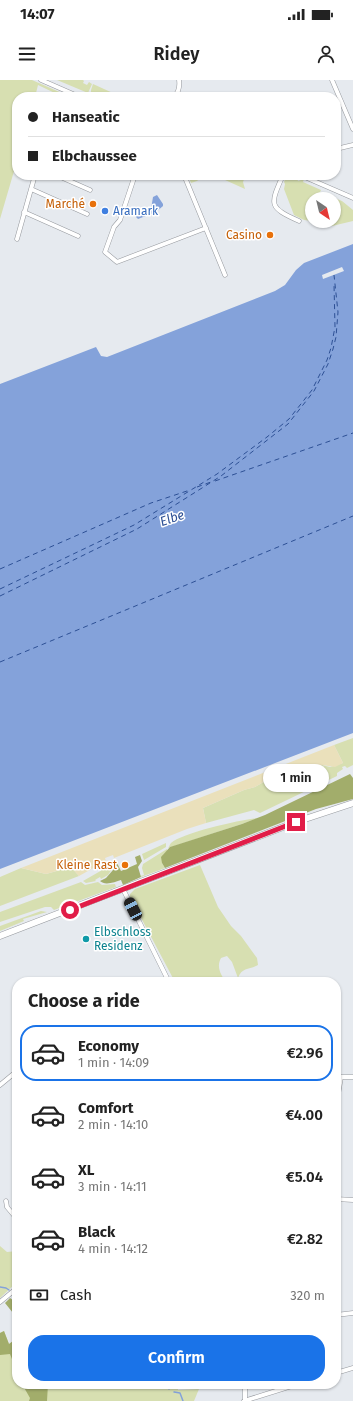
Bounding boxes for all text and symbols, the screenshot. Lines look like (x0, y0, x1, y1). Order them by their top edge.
text: 14:07 (20, 5, 55, 23)
icon: menu (16, 43, 38, 65)
text: Ridey (154, 43, 199, 65)
icon: person (315, 43, 337, 65)
text: Hanseatic (52, 108, 120, 126)
text: Elbchaussee (52, 147, 137, 165)
north arrow (305, 192, 341, 228)
map controls (305, 192, 341, 228)
place label: Marché (46, 197, 85, 211)
marker: Marché (88, 199, 98, 209)
place label: Aramark (113, 204, 159, 218)
marker: Aramark (100, 206, 110, 216)
place label: Casino (226, 228, 262, 242)
marker: Casino (265, 230, 275, 240)
water label: Elbe (158, 507, 186, 529)
callout: 1 min (263, 764, 329, 792)
text: 1 min (280, 770, 312, 785)
route end (287, 813, 305, 831)
place label: Kleine Rast (56, 858, 118, 872)
marker: Kleine Rast (120, 860, 130, 870)
car (122, 896, 144, 922)
route start (61, 901, 79, 919)
place label: Elbschloss Residenz (94, 925, 151, 953)
marker: Elbschloss Residenz (81, 934, 91, 944)
text: Choose a ride (28, 990, 140, 1012)
icon: car (30, 1035, 66, 1071)
text: Economy (78, 1037, 139, 1055)
text: €2.96 (287, 1044, 323, 1062)
text: 1 min · 14:09 (78, 1055, 149, 1070)
icon: car (30, 1097, 66, 1133)
text: Comfort (78, 1099, 134, 1117)
text: €4.00 (286, 1106, 323, 1124)
text: 2 min · 14:10 (78, 1117, 148, 1132)
icon: car (30, 1159, 66, 1195)
text: XL (78, 1161, 94, 1179)
text: €5.04 (286, 1168, 323, 1186)
text: 3 min · 14:11 (78, 1179, 147, 1194)
icon: car (30, 1221, 66, 1257)
text: Black (78, 1223, 115, 1241)
text: €2.82 (287, 1230, 323, 1248)
text: 4 min · 14:12 (78, 1241, 148, 1256)
icon: cash (28, 1284, 50, 1306)
text: Cash (60, 1286, 92, 1304)
text: 320 m (290, 1288, 325, 1303)
button: Confirm (28, 1335, 325, 1381)

